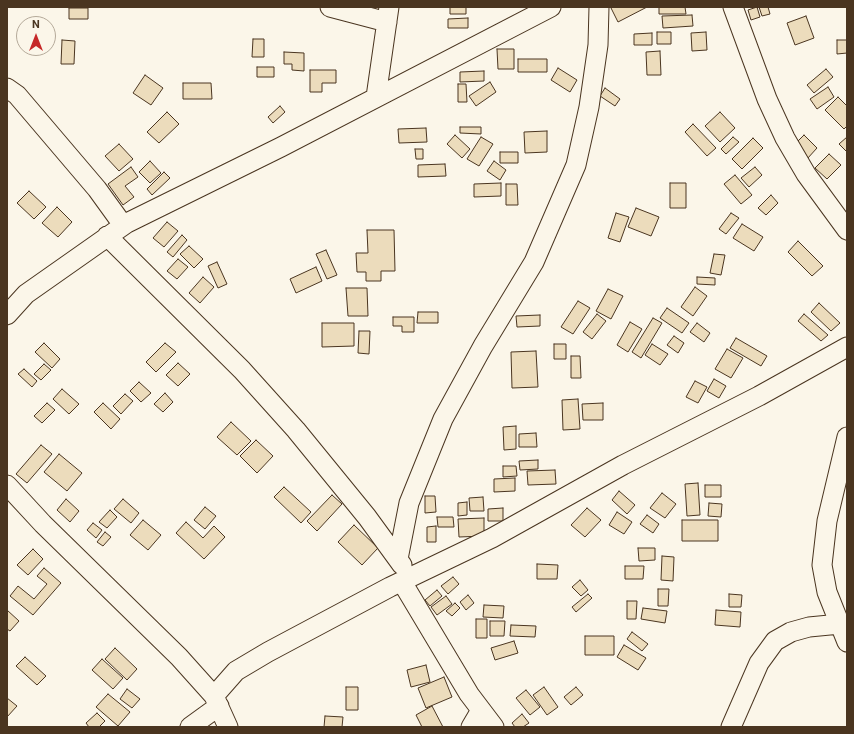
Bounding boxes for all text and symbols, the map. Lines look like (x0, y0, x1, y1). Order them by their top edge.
north arrow (16, 16, 56, 56)
text: N (32, 18, 40, 31)

